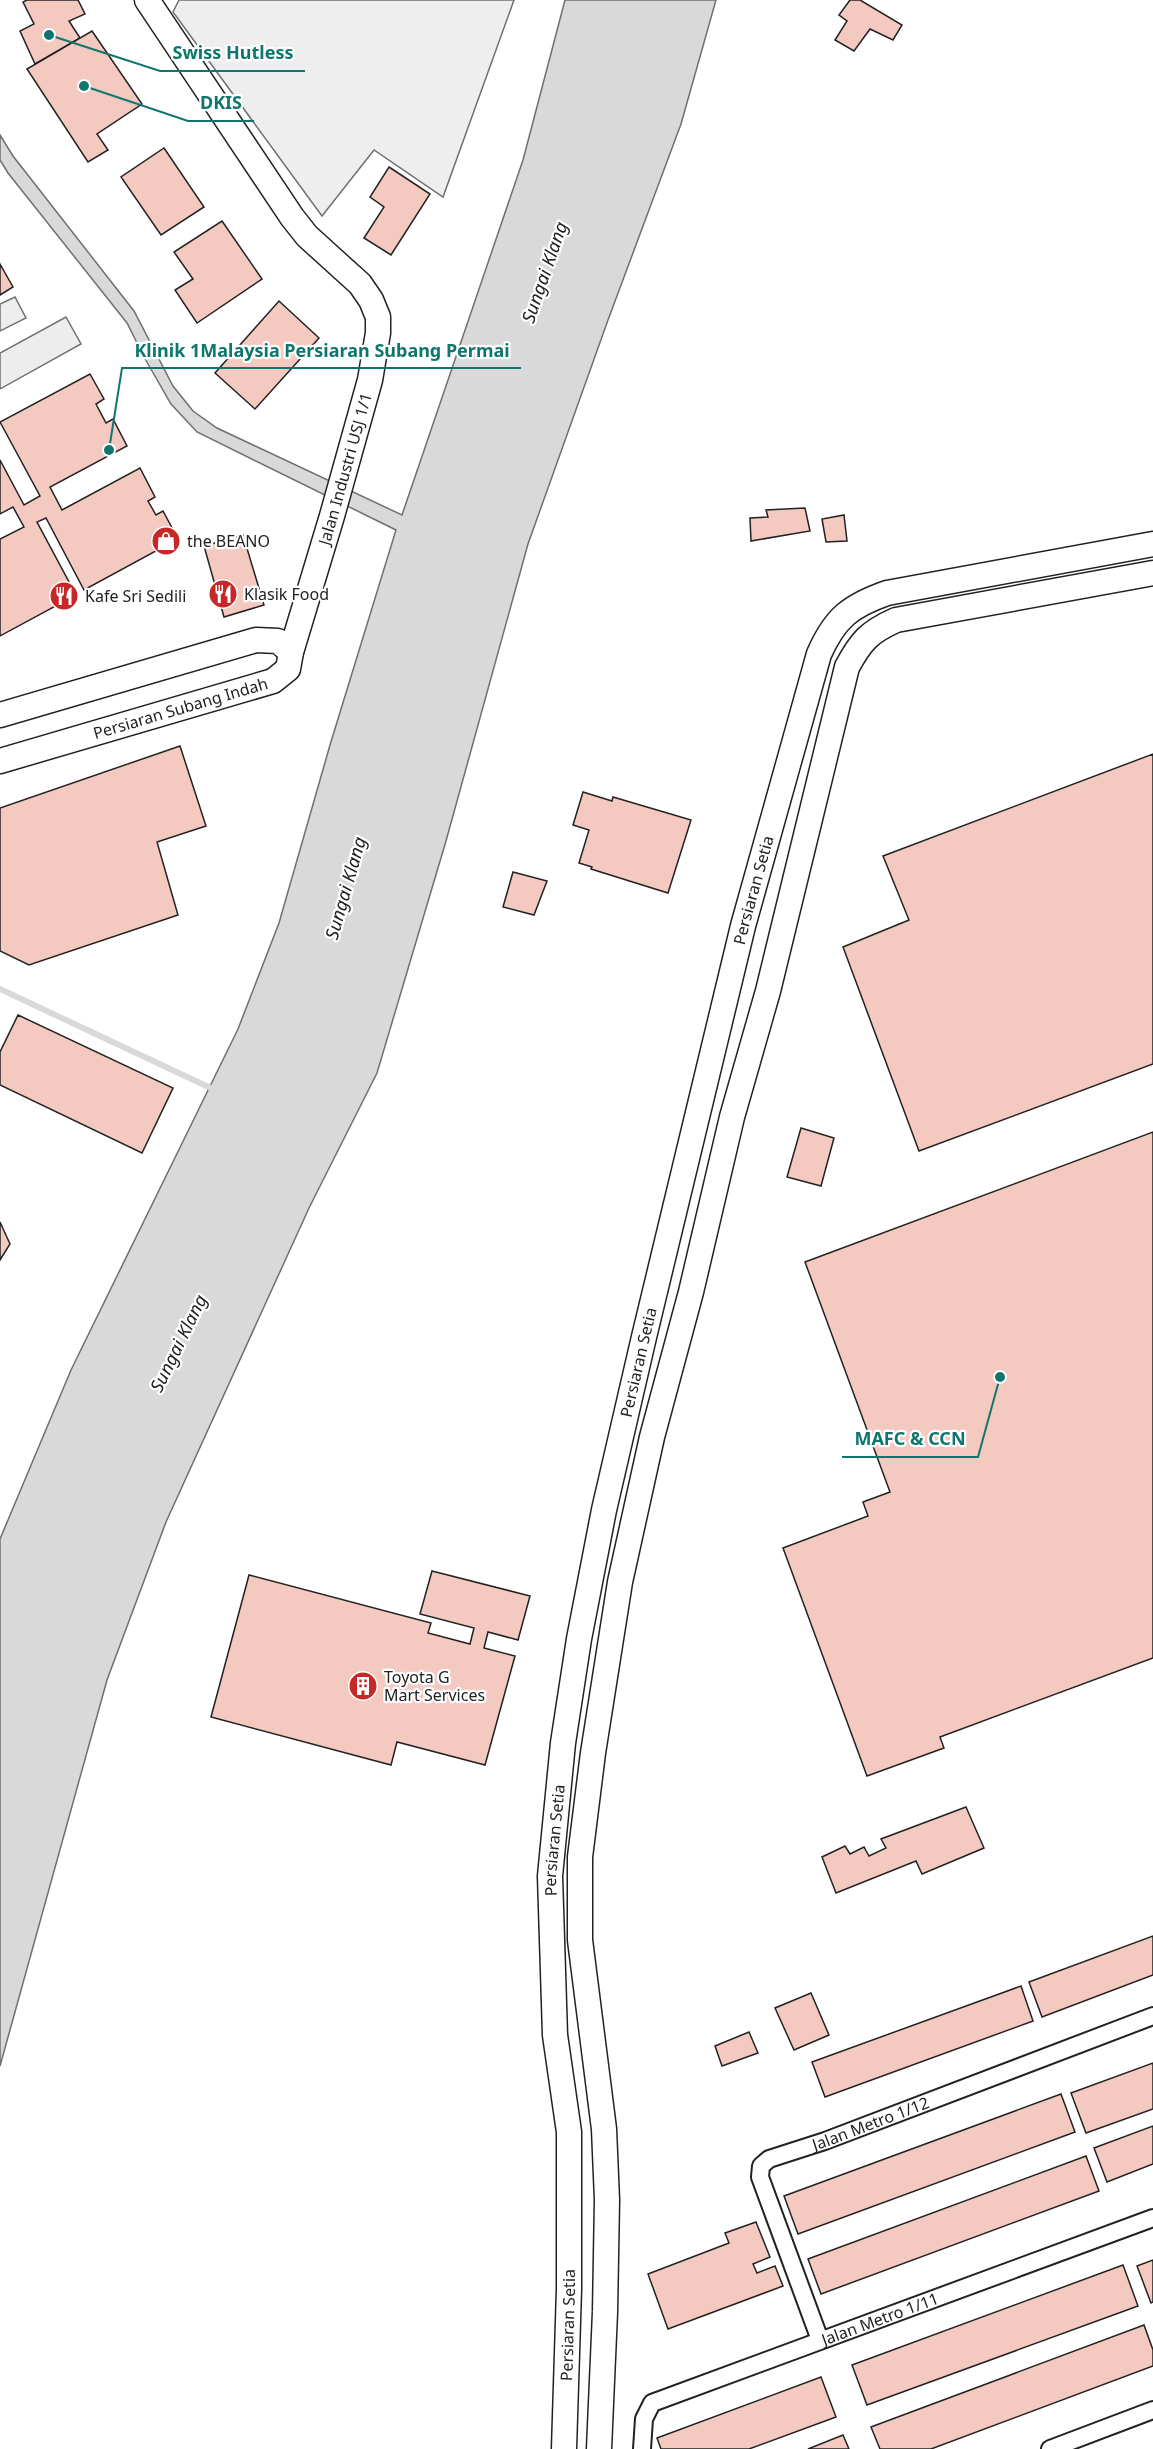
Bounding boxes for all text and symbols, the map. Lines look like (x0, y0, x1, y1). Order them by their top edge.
callout: Swiss Hutless (160, 35, 305, 71)
text: Swiss Hutless (173, 40, 293, 64)
callout: DKIS (188, 85, 254, 121)
text: DKIS (200, 90, 242, 114)
water label: Sungai Klang (515, 218, 573, 326)
callout: Klinik 1Malaysia Persiaran Subang Permai (122, 332, 521, 368)
text: Klinik 1Malaysia Persiaran Subang Permai (134, 338, 510, 362)
street label: Jalan Industri USJ 1/1 (312, 390, 377, 549)
shop icon: the BEANO (150, 525, 182, 557)
place label: the BEANO (187, 530, 270, 552)
restaurant icon: Klasik Food (207, 578, 239, 610)
restaurant icon: Kafe Sri Sedili (48, 580, 80, 612)
place label: Klasik Food (244, 583, 329, 605)
place label: Kafe Sri Sedili (85, 585, 186, 607)
street label: Persiaran Subang Indah (91, 672, 270, 744)
street label: Persiaran Setia (728, 833, 779, 947)
water label: Sungai Klang (319, 834, 371, 942)
water label: Sungai Klang (144, 1290, 212, 1396)
street label: Persiaran Setia (615, 1305, 662, 1419)
callout: MAFC & CCN (842, 1421, 978, 1457)
text: MAFC & CCN (854, 1426, 966, 1450)
place label: Toyota G Mart Services (384, 1666, 485, 1706)
building icon: Toyota G Mart Services (347, 1670, 379, 1702)
street label: Persiaran Setia (539, 1783, 570, 1897)
street label: Jalan Metro 1/12 (807, 2091, 932, 2156)
street label: Persiaran Setia (555, 2269, 580, 2381)
street label: Jalan Metro 1/11 (816, 2287, 942, 2351)

